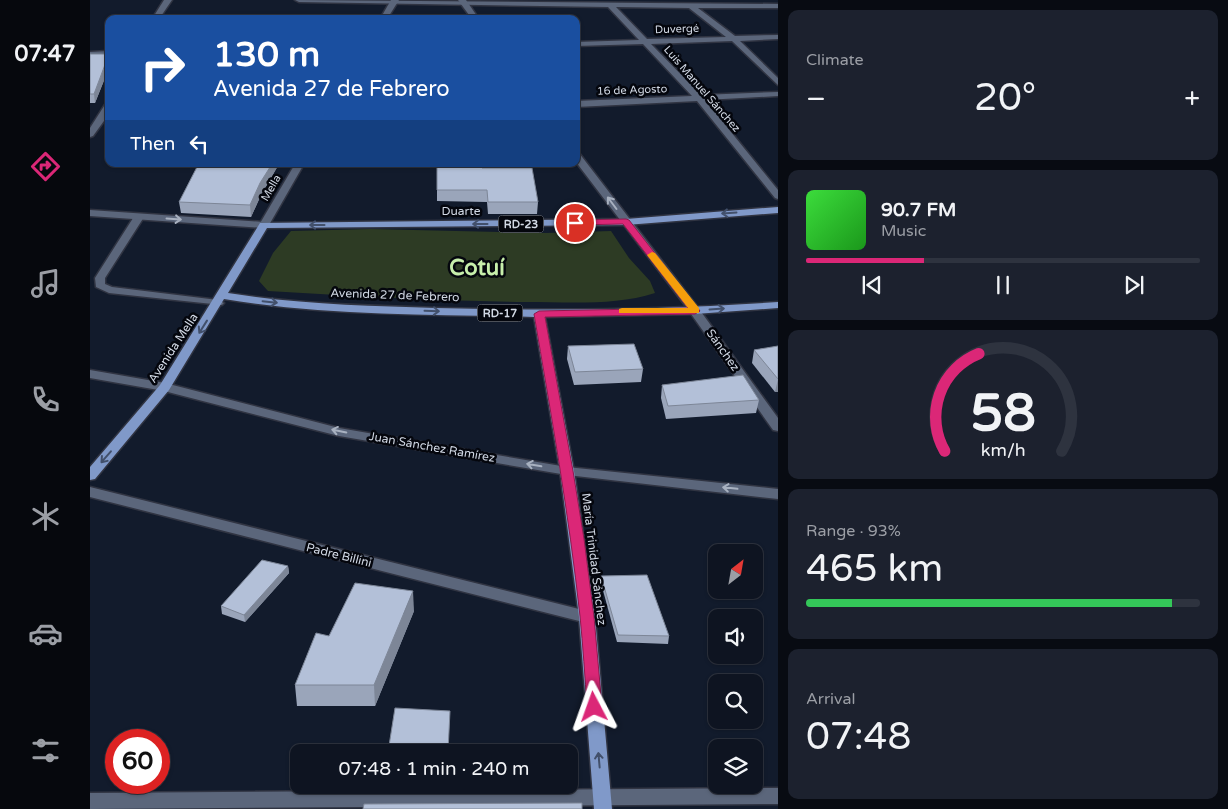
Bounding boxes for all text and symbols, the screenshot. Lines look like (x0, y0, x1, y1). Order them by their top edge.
street label: Duvergé (655, 22, 699, 36)
text: 130 m (213, 34, 320, 76)
icon: right (130, 35, 195, 100)
text: 07:47 (15, 41, 75, 67)
street label: Luis Manuel Sánchez (661, 43, 743, 135)
text: Climate (806, 50, 864, 70)
text: 20° (974, 75, 1036, 121)
text: Avenida 27 de Febrero (213, 76, 450, 102)
street label: 16 de Agosto (597, 82, 668, 98)
text: − (806, 82, 826, 116)
text: + (1184, 82, 1200, 116)
icon: left (185, 130, 213, 158)
text: Then (130, 133, 175, 155)
icon: directions (28, 149, 63, 184)
street label: Mella (258, 172, 284, 204)
one-way arrow (607, 196, 617, 210)
text: 90.7 FM (881, 199, 956, 221)
pin (554, 202, 596, 244)
street label: Duarte (442, 204, 481, 218)
icon: arrive (561, 209, 589, 237)
one-way arrow (722, 209, 738, 218)
one-way arrow (165, 215, 181, 224)
road number: RD-23 (498, 215, 544, 232)
one-way arrow (472, 219, 488, 229)
one-way arrow (309, 220, 326, 230)
text: Music (881, 221, 926, 241)
district label: Cotuí (449, 255, 505, 281)
icon: music (28, 266, 63, 301)
icon: previous (858, 271, 886, 299)
icon: pause (989, 271, 1017, 299)
icon: next (1120, 271, 1148, 299)
street label: Avenida 27 de Febrero (330, 286, 460, 304)
one-way arrow (262, 298, 278, 307)
road number: RD-17 (478, 304, 522, 322)
one-way arrow (709, 305, 725, 314)
one-way arrow (424, 306, 440, 316)
street label: Avenida Mella (145, 311, 201, 385)
one-way arrow (197, 319, 207, 333)
street label: Sánchez (704, 326, 742, 374)
icon: phone (28, 382, 63, 417)
text: 58 (970, 382, 1036, 445)
one-way arrow (331, 426, 347, 435)
street label: Juan Sánchez Ramírez (368, 429, 496, 465)
text: km/h (981, 440, 1025, 461)
one-way arrow (100, 450, 112, 463)
one-way arrow (526, 459, 542, 469)
one-way arrow (722, 484, 738, 493)
street label: María Trinidad Sánchez (579, 492, 609, 626)
icon: climate (28, 499, 63, 534)
text: Range · 93% (806, 521, 901, 541)
street label: Padre Billini (305, 540, 373, 570)
north arrow (708, 544, 762, 599)
map controls (708, 544, 763, 794)
text: 465 km (806, 546, 943, 592)
button: sound (708, 609, 763, 664)
icon: car (28, 616, 63, 651)
button: search (708, 674, 763, 729)
position arrow (567, 680, 619, 732)
text: Arrival (806, 689, 855, 709)
text: 07:48 (806, 714, 911, 760)
speed limit sign: 60 (105, 729, 170, 794)
icon: filters (28, 733, 63, 768)
button: layers (708, 739, 763, 794)
one-way arrow (594, 753, 604, 769)
text: 07:48 · 1 min · 240 m (338, 758, 530, 780)

